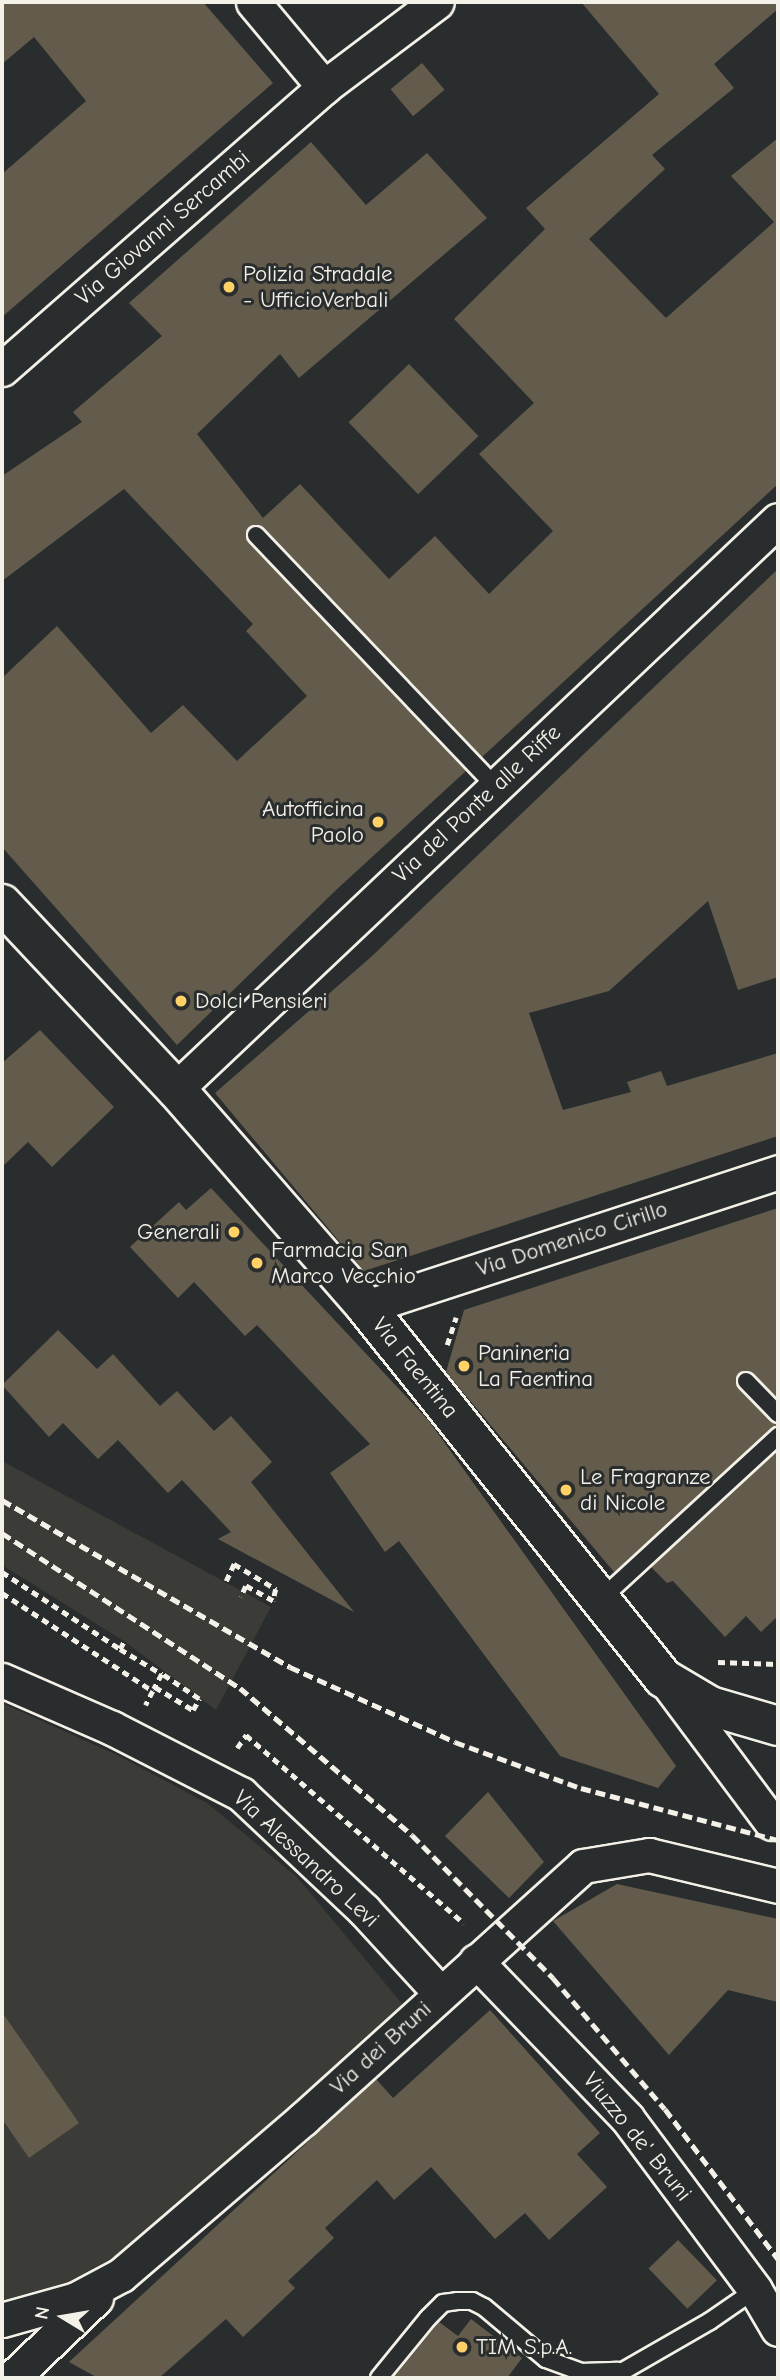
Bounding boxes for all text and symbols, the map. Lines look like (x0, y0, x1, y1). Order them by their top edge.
street label: Via Giovanni Sercambi (70, 145, 256, 311)
place label: Polizia Stradale - UfficioVerbali (243, 260, 393, 314)
marker: Polizia Stradale - UfficioVerbali (221, 279, 237, 295)
street label: Via del Ponte alle Riffe (387, 719, 567, 889)
place label: Autofficina Paolo (262, 795, 364, 849)
marker: Autofficina Paolo (370, 814, 386, 830)
place label: Dolci Pensieri (195, 987, 327, 1015)
marker: Dolci Pensieri (173, 993, 189, 1009)
street label: Via Domenico Cirillo (473, 1195, 671, 1283)
place label: Generali (137, 1218, 220, 1246)
marker: Generali (226, 1224, 242, 1240)
place label: Farmacia San Marco Vecchio (271, 1236, 416, 1290)
marker: Farmacia San Marco Vecchio (249, 1255, 265, 1271)
street label: Via Faentina (366, 1312, 464, 1424)
place label: Panineria La Faentina (478, 1339, 593, 1393)
marker: Panineria La Faentina (456, 1358, 472, 1374)
place label: Le Fragranze di Nicole (580, 1463, 711, 1517)
marker: Le Fragranze di Nicole (558, 1482, 574, 1498)
street label: Via Alessandro Levi (228, 1784, 384, 1934)
street label: Via dei Bruni (325, 1995, 437, 2101)
street label: Viuzzo de' Bruni (577, 2067, 697, 2207)
north arrow (28, 2282, 98, 2352)
text: N (30, 2305, 54, 2321)
place label: TIM S.p.A. (476, 2333, 572, 2361)
marker: TIM S.p.A. (454, 2339, 470, 2355)

